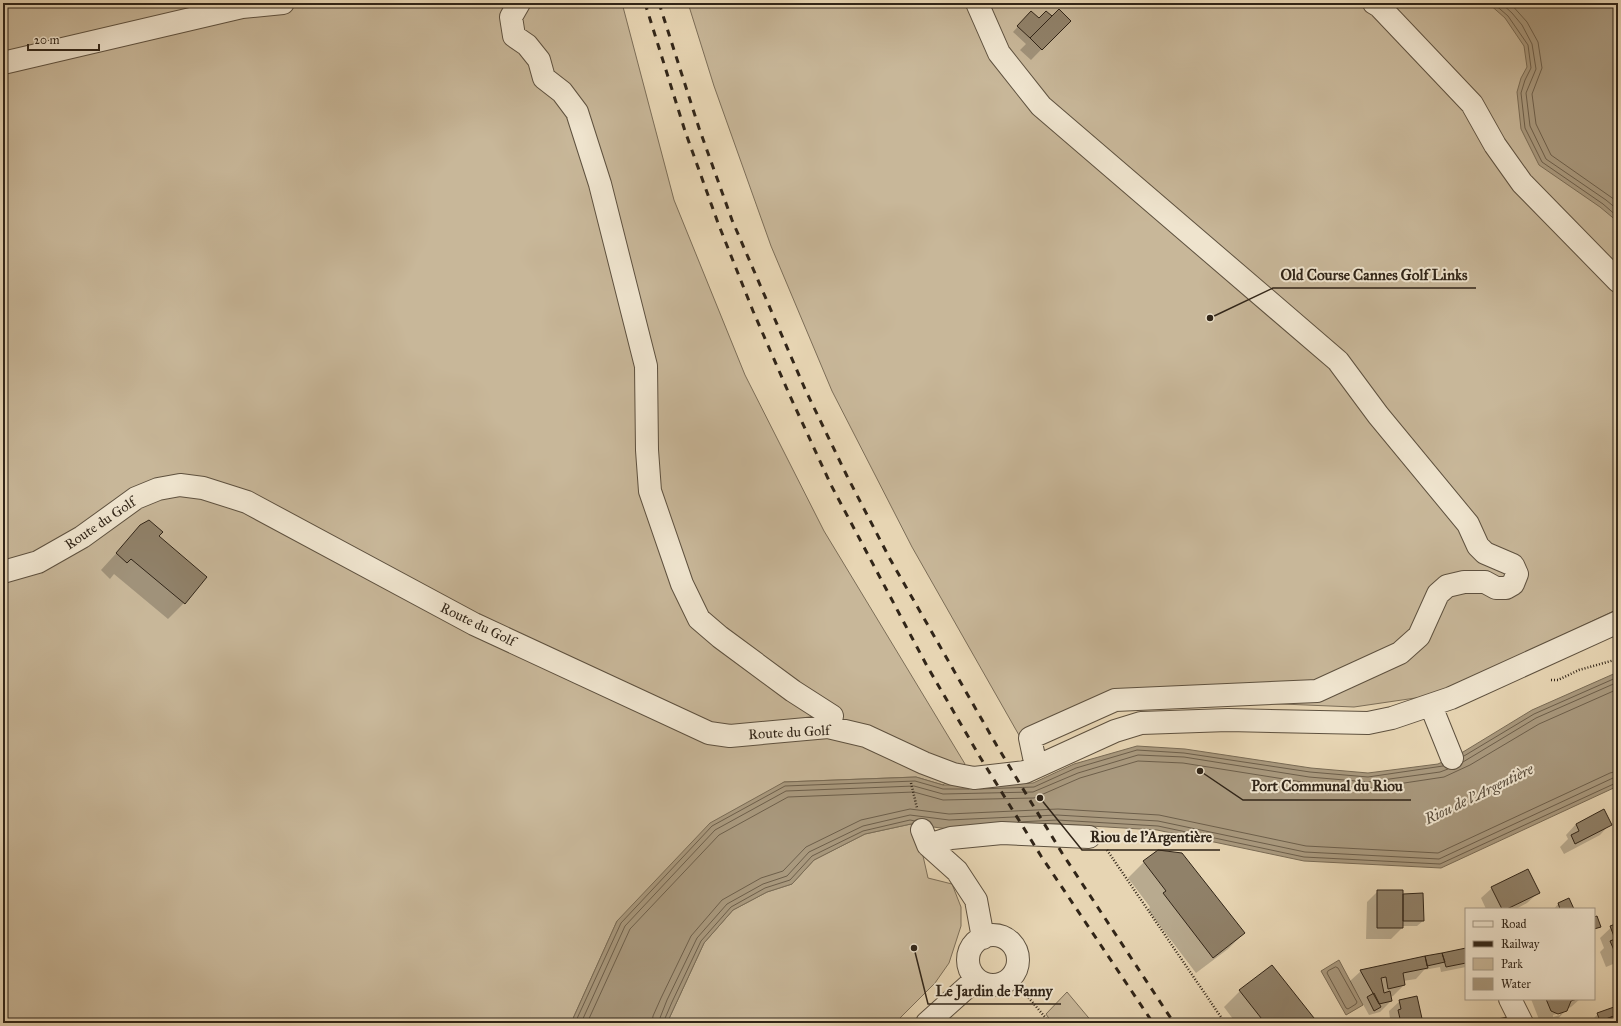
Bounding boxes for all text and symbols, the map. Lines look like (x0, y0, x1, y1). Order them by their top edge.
scale bar (28, 26, 99, 52)
text: 20 m (34, 33, 60, 47)
callout: Old Course Cannes Golf Links (1273, 261, 1476, 288)
text: Old Course Cannes Golf Links (1280, 266, 1468, 284)
street label: Route du Golf (62, 492, 141, 553)
street label: Route du Golf (437, 599, 520, 651)
street label: Route du Golf (748, 722, 832, 743)
water label: Riou de l'Argentière (1421, 760, 1537, 829)
callout: Port Communal du Riou (1243, 773, 1411, 800)
text: Port Communal du Riou (1251, 777, 1403, 795)
callout: Riou de l'Argentière (1082, 823, 1220, 850)
text: Riou de l'Argentière (1090, 828, 1213, 847)
legend (1465, 908, 1595, 1000)
text: Road (1501, 917, 1527, 931)
text: Railway (1501, 937, 1540, 951)
text: Park (1501, 957, 1523, 971)
callout: Le Jardin de Fanny (928, 977, 1061, 1004)
text: Water (1501, 977, 1531, 991)
text: Le Jardin de Fanny (936, 982, 1053, 1001)

